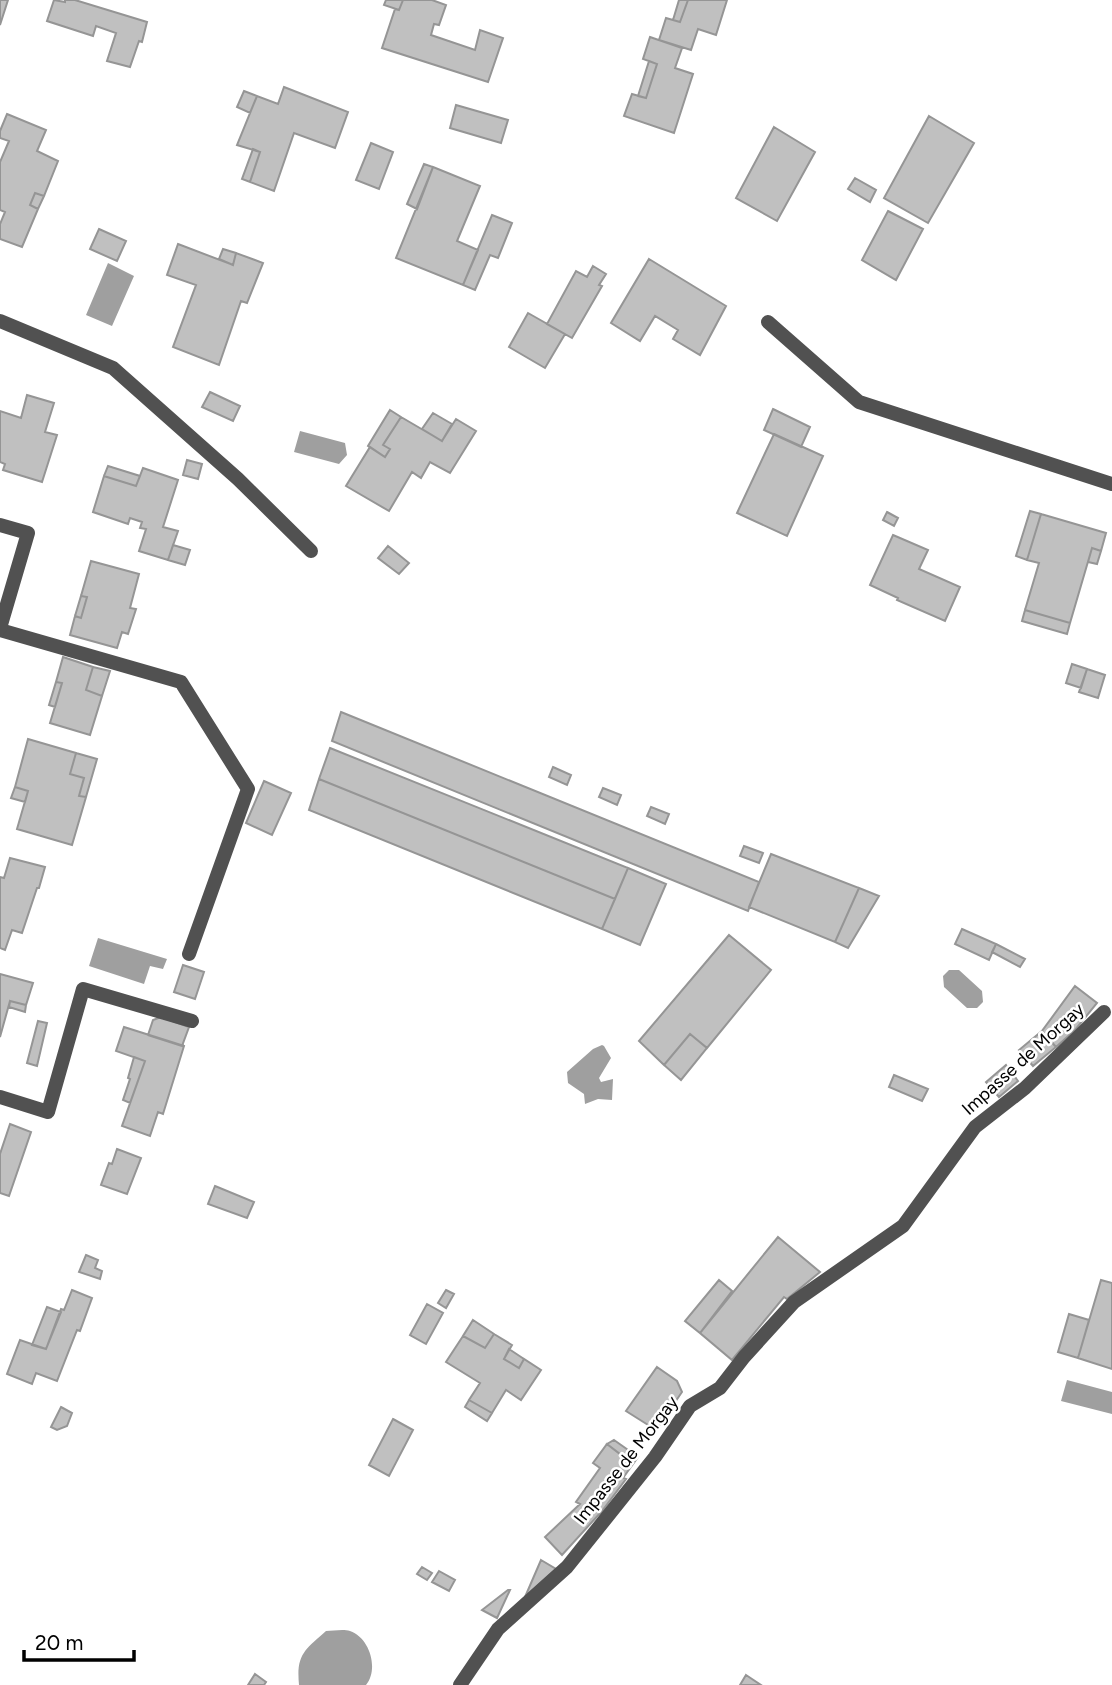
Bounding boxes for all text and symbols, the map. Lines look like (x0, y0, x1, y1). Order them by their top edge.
street label: Impasse de Morgay (957, 998, 1089, 1120)
street label: Impasse de Morgay (569, 1391, 683, 1529)
scale bar (24, 1618, 135, 1662)
text: 20 m (35, 1630, 83, 1655)

